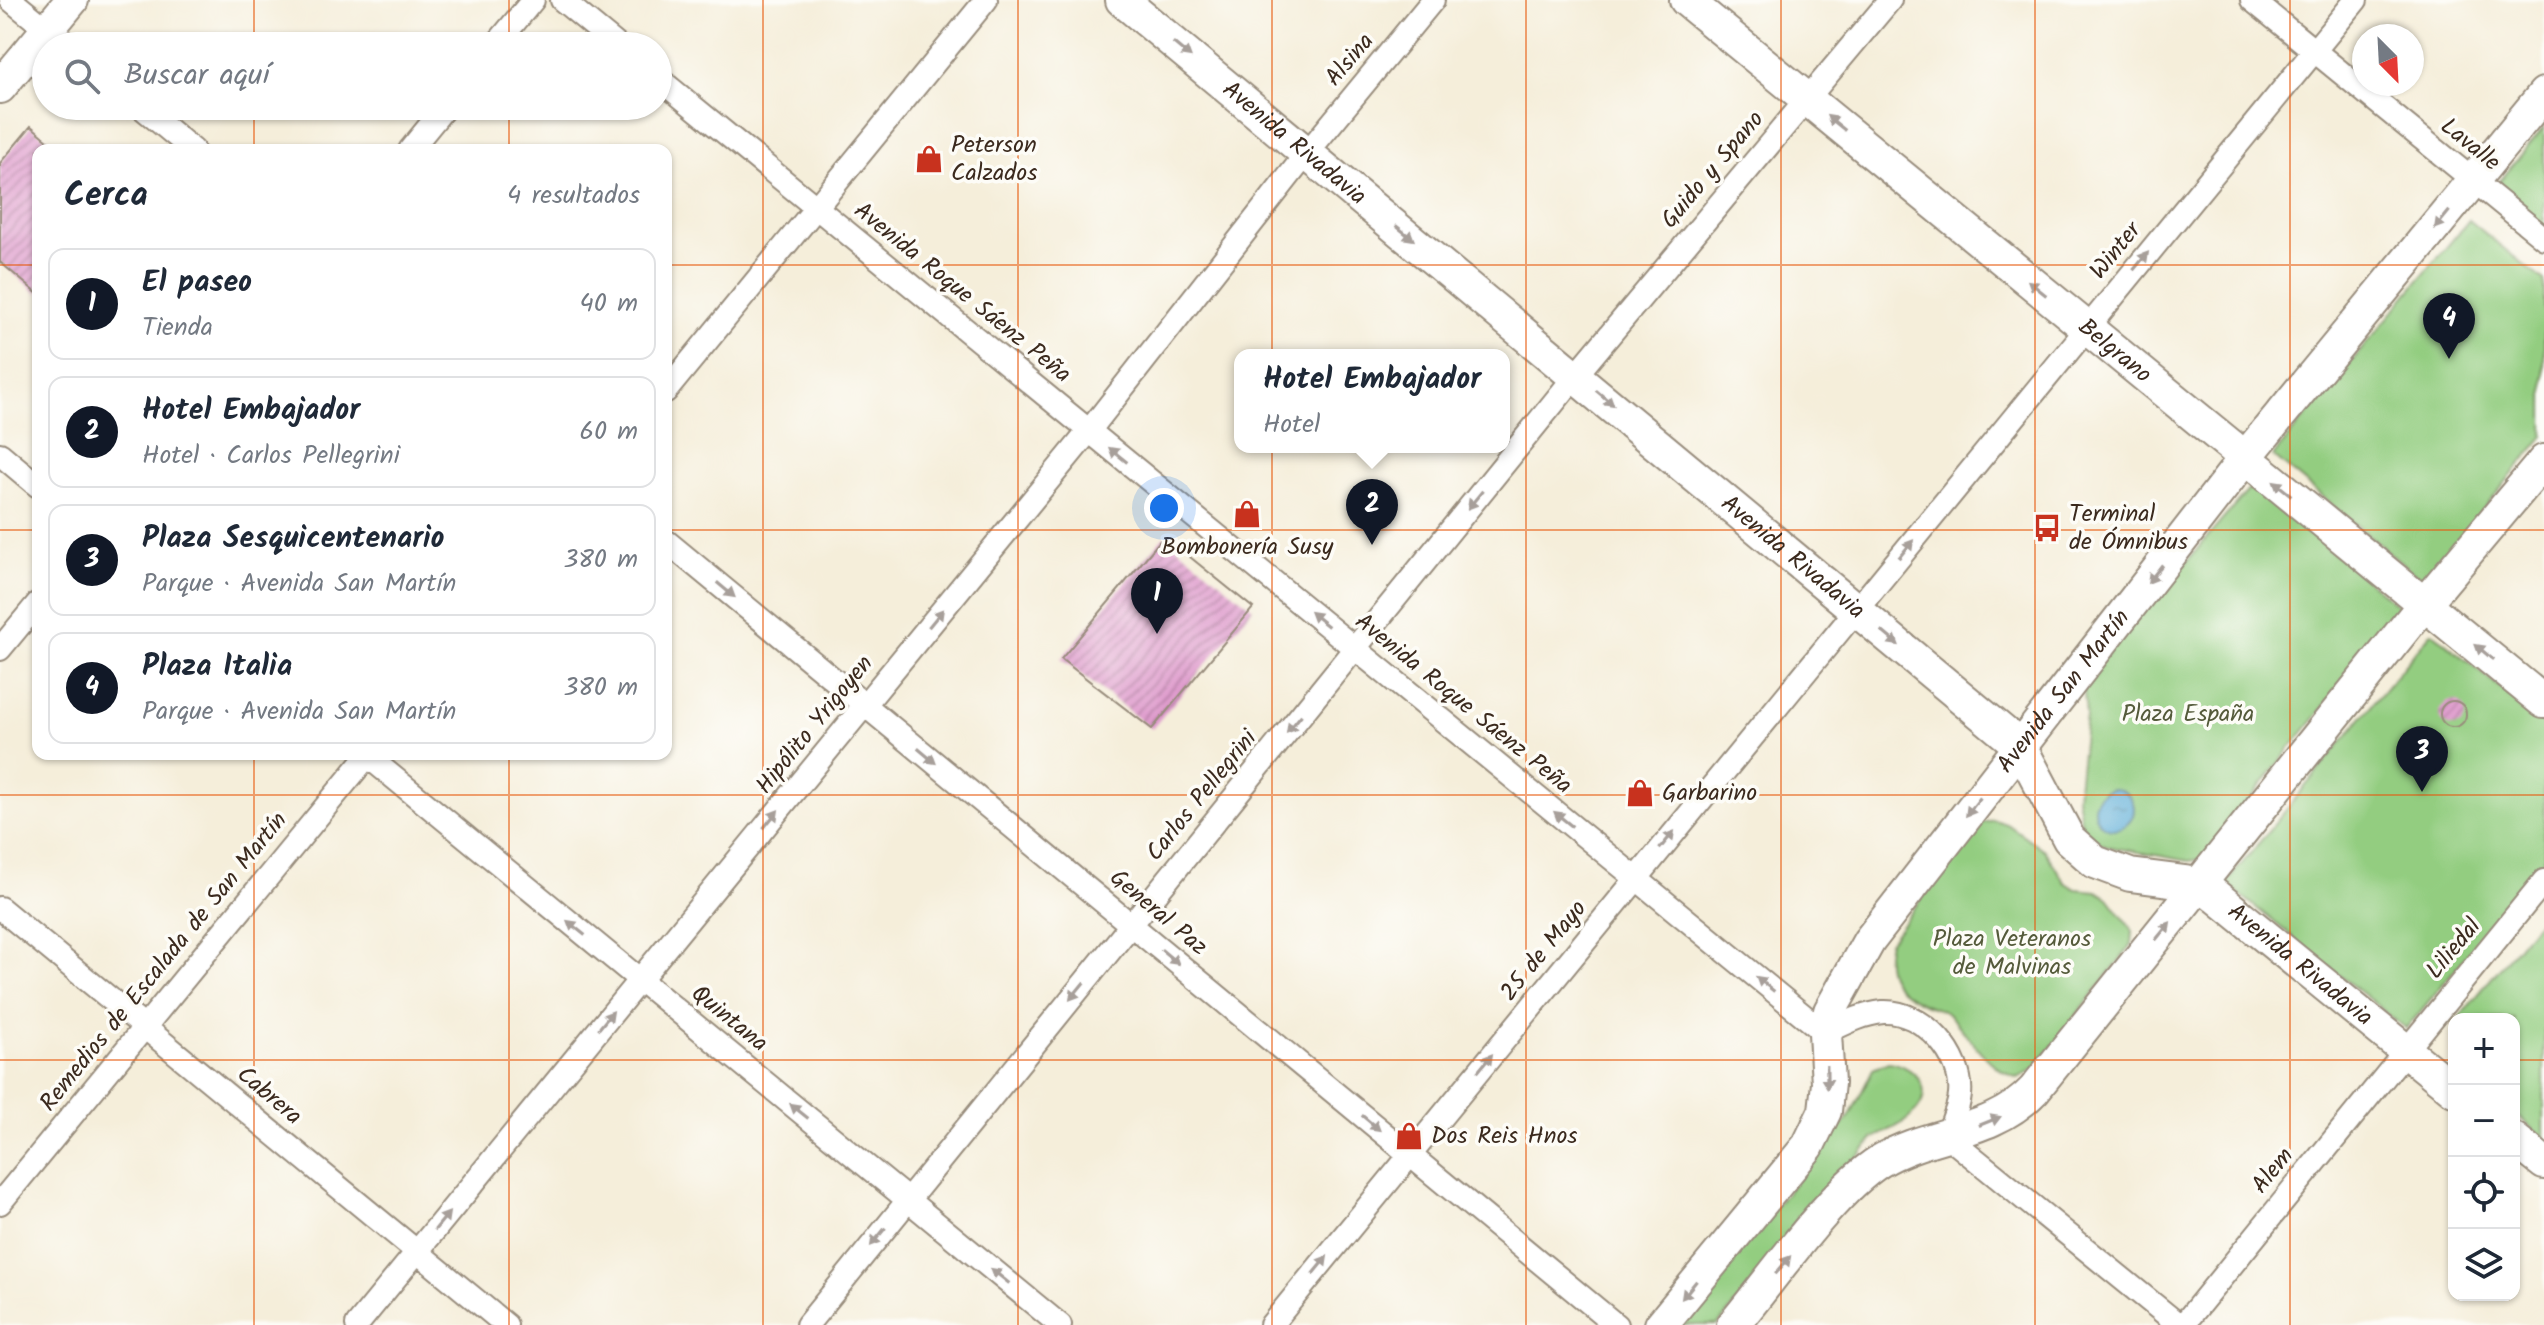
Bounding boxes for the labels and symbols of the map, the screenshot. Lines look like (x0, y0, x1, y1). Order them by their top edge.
street label: Alsina (1316, 24, 1384, 96)
north arrow (2352, 24, 2424, 96)
one-way arrow (1172, 41, 1192, 58)
street label: Avenida Rivadavia (1213, 71, 1375, 215)
street label: Guido y Spano (1652, 102, 1774, 238)
street label: Lavalle (2431, 108, 2509, 182)
one-way arrow (1826, 115, 1846, 132)
place label: Peterson Calzados (951, 126, 1037, 193)
shop icon: Peterson Calzados (914, 144, 944, 174)
street label: Avenida Roque Sáenz Peña (844, 193, 1080, 393)
one-way arrow (2434, 210, 2451, 230)
street label: Winter (2080, 212, 2153, 289)
one-way arrow (1394, 224, 1414, 241)
one-way arrow (2133, 251, 2149, 271)
one-way arrow (2027, 281, 2047, 297)
pin: 4 (2423, 293, 2475, 359)
street label: Belgrano (2069, 308, 2161, 393)
one-way arrow (1595, 389, 1615, 406)
one-way arrow (1107, 446, 1128, 463)
pin: 2 (1346, 479, 1398, 545)
one-way arrow (2272, 480, 2292, 497)
street label: Avenida Rivadavia (1712, 485, 1874, 629)
your location (1144, 488, 1184, 528)
one-way arrow (1467, 490, 1484, 510)
place label: Terminal de Ómnibus (2069, 495, 2188, 562)
shop icon: Bombonería Susy (1232, 499, 1262, 529)
bus stop icon: Terminal de Ómnibus (2032, 513, 2062, 543)
place label: Bombonería Susy (1161, 528, 1334, 567)
one-way arrow (1897, 539, 1914, 559)
one-way arrow (2147, 564, 2163, 584)
pin: 1 (1131, 568, 1183, 634)
one-way arrow (716, 581, 736, 598)
street label: Avenida San Martín (1987, 601, 2140, 782)
street label: Avenida Roque Sáenz Peña (1345, 604, 1581, 804)
one-way arrow (927, 608, 944, 628)
one-way arrow (1309, 611, 1329, 628)
one-way arrow (1880, 629, 1900, 646)
one-way arrow (2474, 644, 2494, 661)
street label: Hipólito Yrigoyen (746, 647, 884, 803)
park label: Plaza España (2122, 695, 2254, 734)
one-way arrow (1286, 714, 1302, 734)
street label: Carlos Pellegrini (1136, 721, 1268, 870)
pin: 3 (2396, 726, 2448, 792)
one-way arrow (916, 747, 936, 764)
place label: Garbarino (1662, 774, 1757, 813)
shop icon: Garbarino (1625, 778, 1655, 808)
one-way arrow (1965, 797, 1981, 817)
street label: Remedios de Escalada de San Martín (30, 803, 298, 1121)
one-way arrow (762, 809, 779, 829)
one-way arrow (1553, 811, 1574, 828)
one-way arrow (1658, 831, 1675, 851)
street label: General Paz (1100, 860, 1216, 966)
street label: 25 de Mayo (1491, 892, 1597, 1010)
street label: Avenida Rivadavia (2219, 893, 2382, 1036)
street label: Liliedal (2416, 909, 2492, 988)
one-way arrow (567, 920, 587, 937)
park label: Plaza Veteranos de Malvinas (1933, 920, 2091, 987)
one-way arrow (2154, 921, 2171, 941)
one-way arrow (1160, 948, 1180, 965)
street label: Quintana (682, 976, 776, 1062)
one-way arrow (1755, 976, 1775, 993)
one-way arrow (1069, 981, 1086, 1001)
one-way arrow (597, 1010, 614, 1030)
one-way arrow (1476, 1054, 1493, 1074)
street label: Cabrera (227, 1057, 311, 1135)
one-way arrow (1821, 1065, 1833, 1090)
one-way arrow (789, 1103, 809, 1119)
one-way arrow (1361, 1114, 1381, 1130)
one-way arrow (1978, 1114, 2002, 1127)
place label: Dos Reis Hnos (1431, 1117, 1578, 1156)
shop icon: Dos Reis Hnos (1394, 1121, 1424, 1151)
street label: Alem (2242, 1139, 2304, 1203)
one-way arrow (433, 1211, 449, 1231)
one-way arrow (871, 1227, 887, 1247)
one-way arrow (1312, 1254, 1329, 1275)
one-way arrow (1774, 1255, 1791, 1275)
one-way arrow (990, 1268, 1010, 1284)
one-way arrow (1681, 1280, 1698, 1301)

